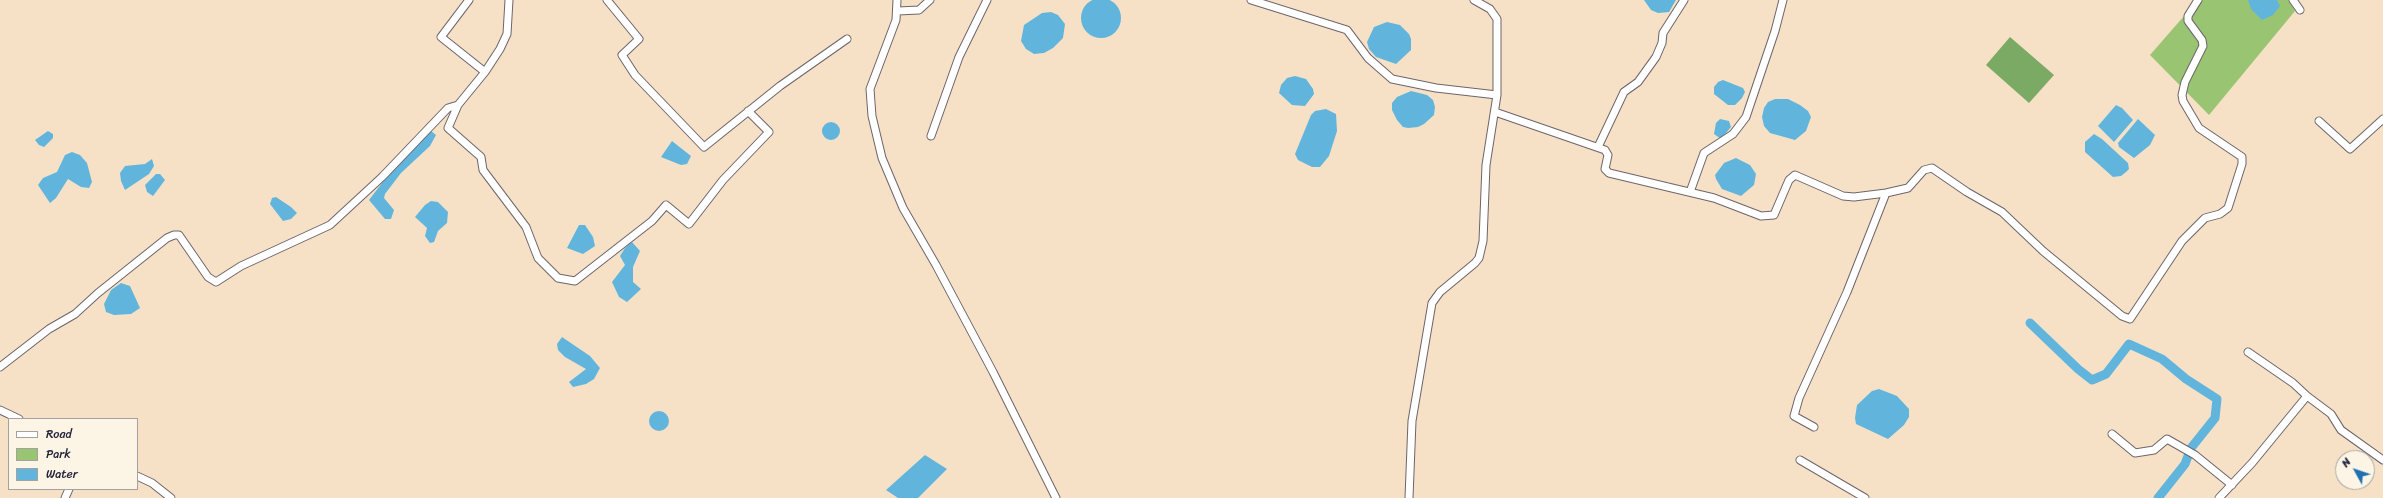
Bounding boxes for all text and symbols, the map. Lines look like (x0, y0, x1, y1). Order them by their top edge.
legend (8, 418, 138, 490)
text: Road (46, 423, 72, 445)
text: Park (46, 443, 71, 465)
north arrow (2335, 450, 2375, 490)
text: N (2336, 454, 2356, 472)
text: Water (46, 463, 78, 485)

